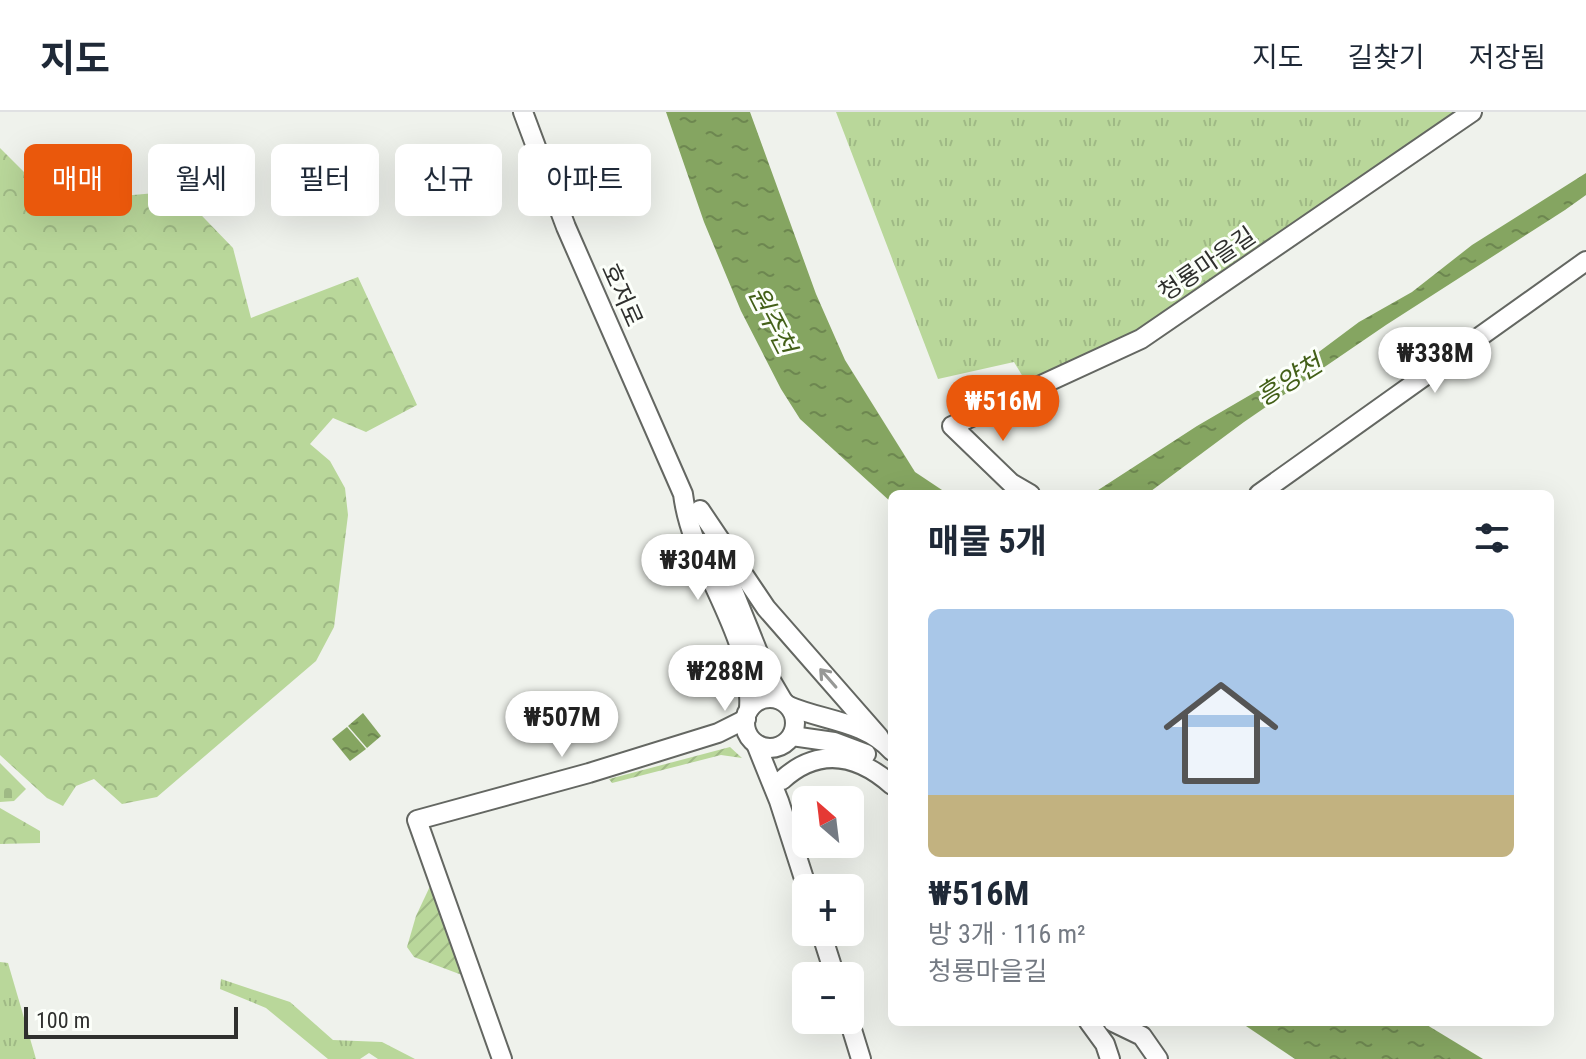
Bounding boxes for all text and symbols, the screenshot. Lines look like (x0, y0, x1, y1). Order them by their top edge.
text: 지도 (40, 37, 110, 81)
text: 지도 (1252, 41, 1303, 74)
text: 길찾기 (1347, 41, 1425, 74)
text: 저장됨 (1469, 41, 1546, 74)
chip: 매매 (24, 144, 132, 216)
chip: 월세 (148, 144, 255, 216)
chip: 필터 (271, 144, 379, 216)
chip: 신규 (395, 144, 502, 216)
chip: 아파트 (518, 144, 651, 216)
street label: 청룡마을길 (1153, 222, 1261, 306)
street label: 호저로 (596, 259, 648, 331)
water label: 원주천 (742, 281, 803, 362)
pin: ₩338M (1379, 327, 1491, 395)
text: ₩338M (1396, 338, 1474, 368)
water label: 흥양천 (1251, 347, 1330, 412)
pin: ₩516M (947, 375, 1059, 443)
text: ₩516M (964, 386, 1042, 416)
icon: filters (1470, 516, 1514, 560)
text: 매물 5개 (928, 521, 1047, 561)
pin: ₩304M (642, 534, 754, 602)
text: ₩304M (659, 545, 737, 575)
pin: ₩288M (669, 645, 781, 713)
text: ₩288M (686, 656, 764, 686)
icon: home (1149, 661, 1293, 805)
one-way arrow (819, 668, 837, 689)
pin: ₩507M (506, 691, 618, 759)
text: ₩507M (523, 702, 601, 732)
north arrow (792, 786, 864, 858)
map controls (792, 786, 864, 1034)
text: ₩516M (928, 873, 1029, 913)
button: + (792, 874, 864, 946)
text: 방 3개 · 116 m² (928, 919, 1086, 949)
text: 청룡마을길 (928, 956, 1048, 986)
button: − (792, 962, 864, 1034)
scale bar (24, 1003, 238, 1039)
text: 100 m (36, 1008, 90, 1033)

